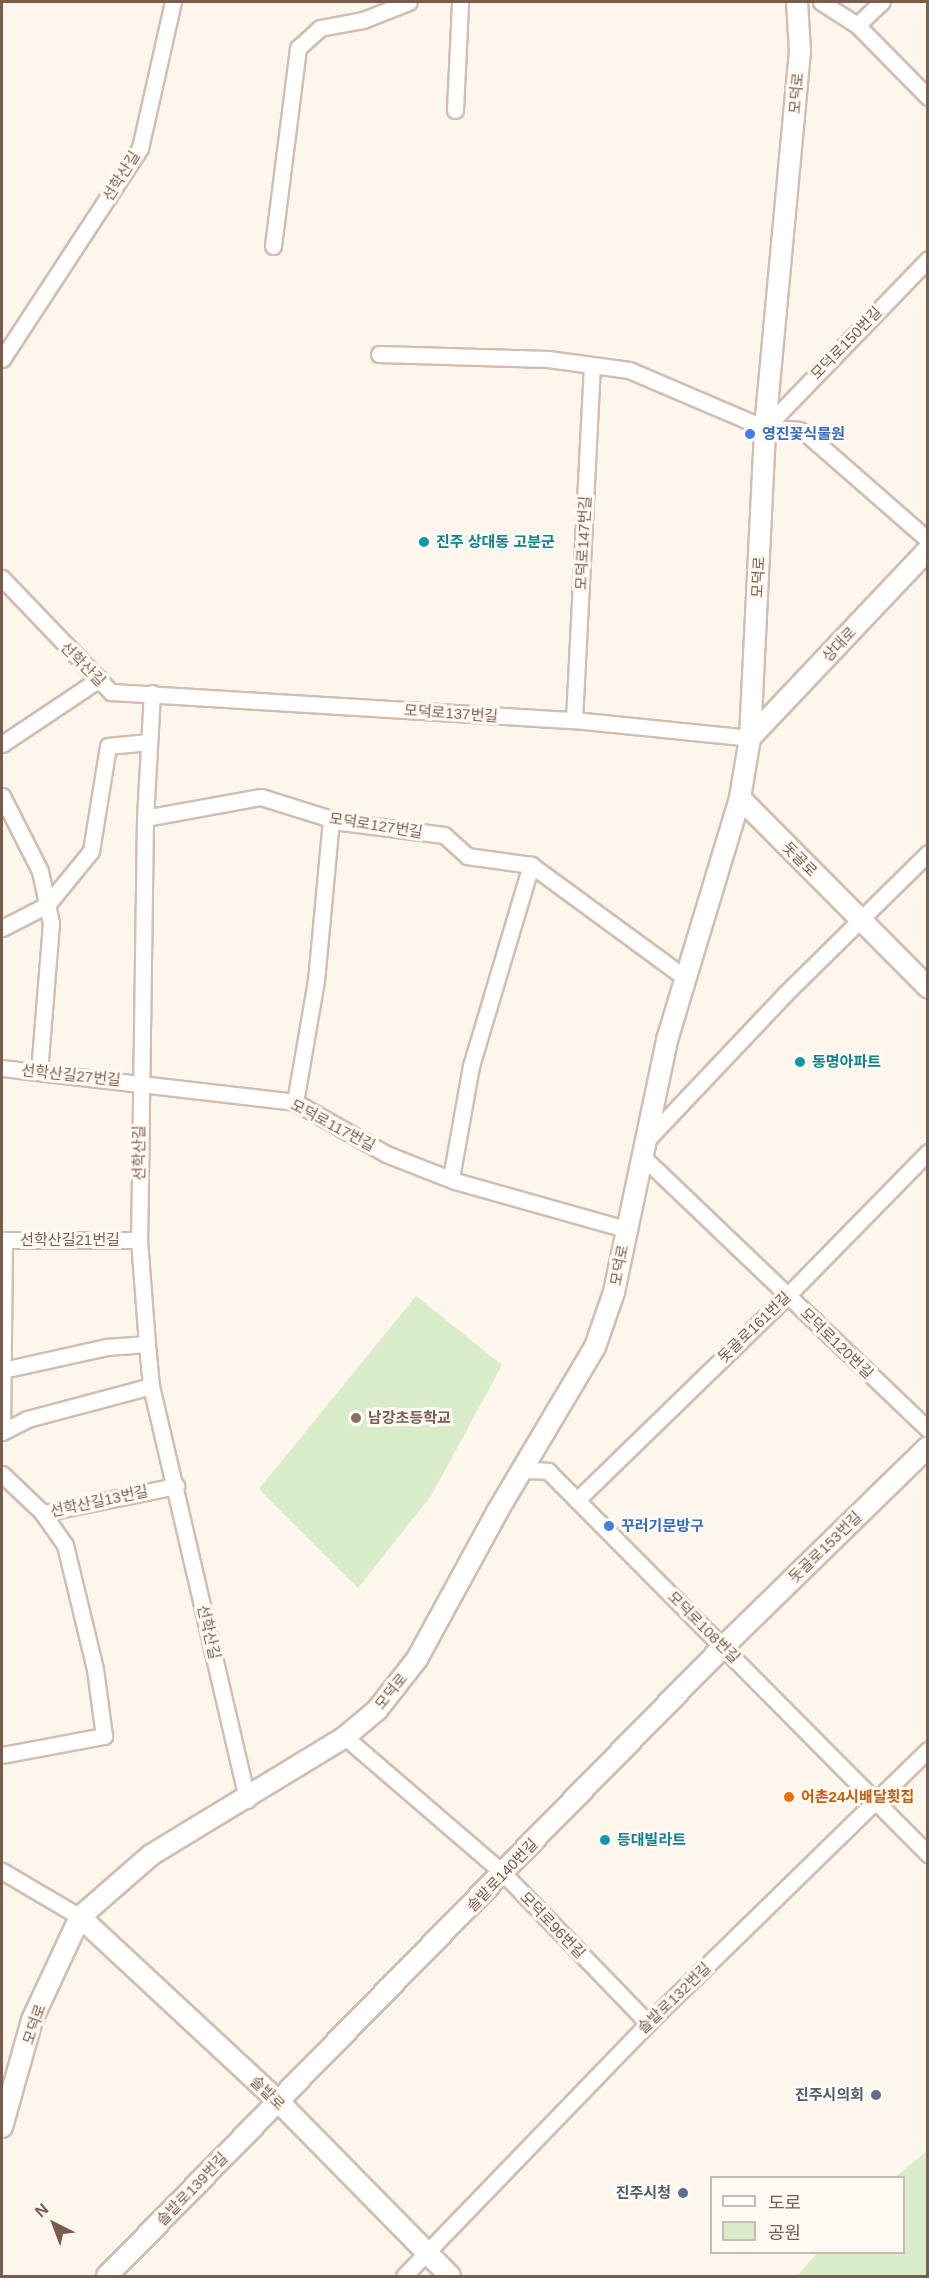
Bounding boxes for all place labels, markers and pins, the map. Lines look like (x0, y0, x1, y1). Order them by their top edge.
place label: 영진꽃식물원 (762, 425, 845, 443)
marker: 영진꽃식물원 (743, 427, 757, 441)
place label: 진주 상대동 고분군 (436, 533, 555, 551)
marker: 진주 상대동 고분군 (417, 535, 431, 549)
place label: 동명아파트 (812, 1053, 881, 1071)
marker: 동명아파트 (793, 1055, 807, 1069)
place label: 남강초등학교 (368, 1409, 451, 1427)
marker: 남강초등학교 (349, 1411, 363, 1425)
place label: 꾸러기문방구 (621, 1517, 704, 1535)
marker: 꾸러기문방구 (602, 1519, 616, 1533)
place label: 어촌24시배달횟집 (801, 1788, 914, 1806)
marker: 어촌24시배달횟집 (782, 1790, 796, 1804)
place label: 등대빌라트 (617, 1831, 686, 1849)
marker: 등대빌라트 (598, 1833, 612, 1847)
place label: 진주시의회 (795, 2086, 864, 2104)
marker: 진주시의회 (869, 2088, 883, 2102)
place label: 진주시청 (616, 2184, 671, 2202)
marker: 진주시청 (676, 2186, 690, 2200)

